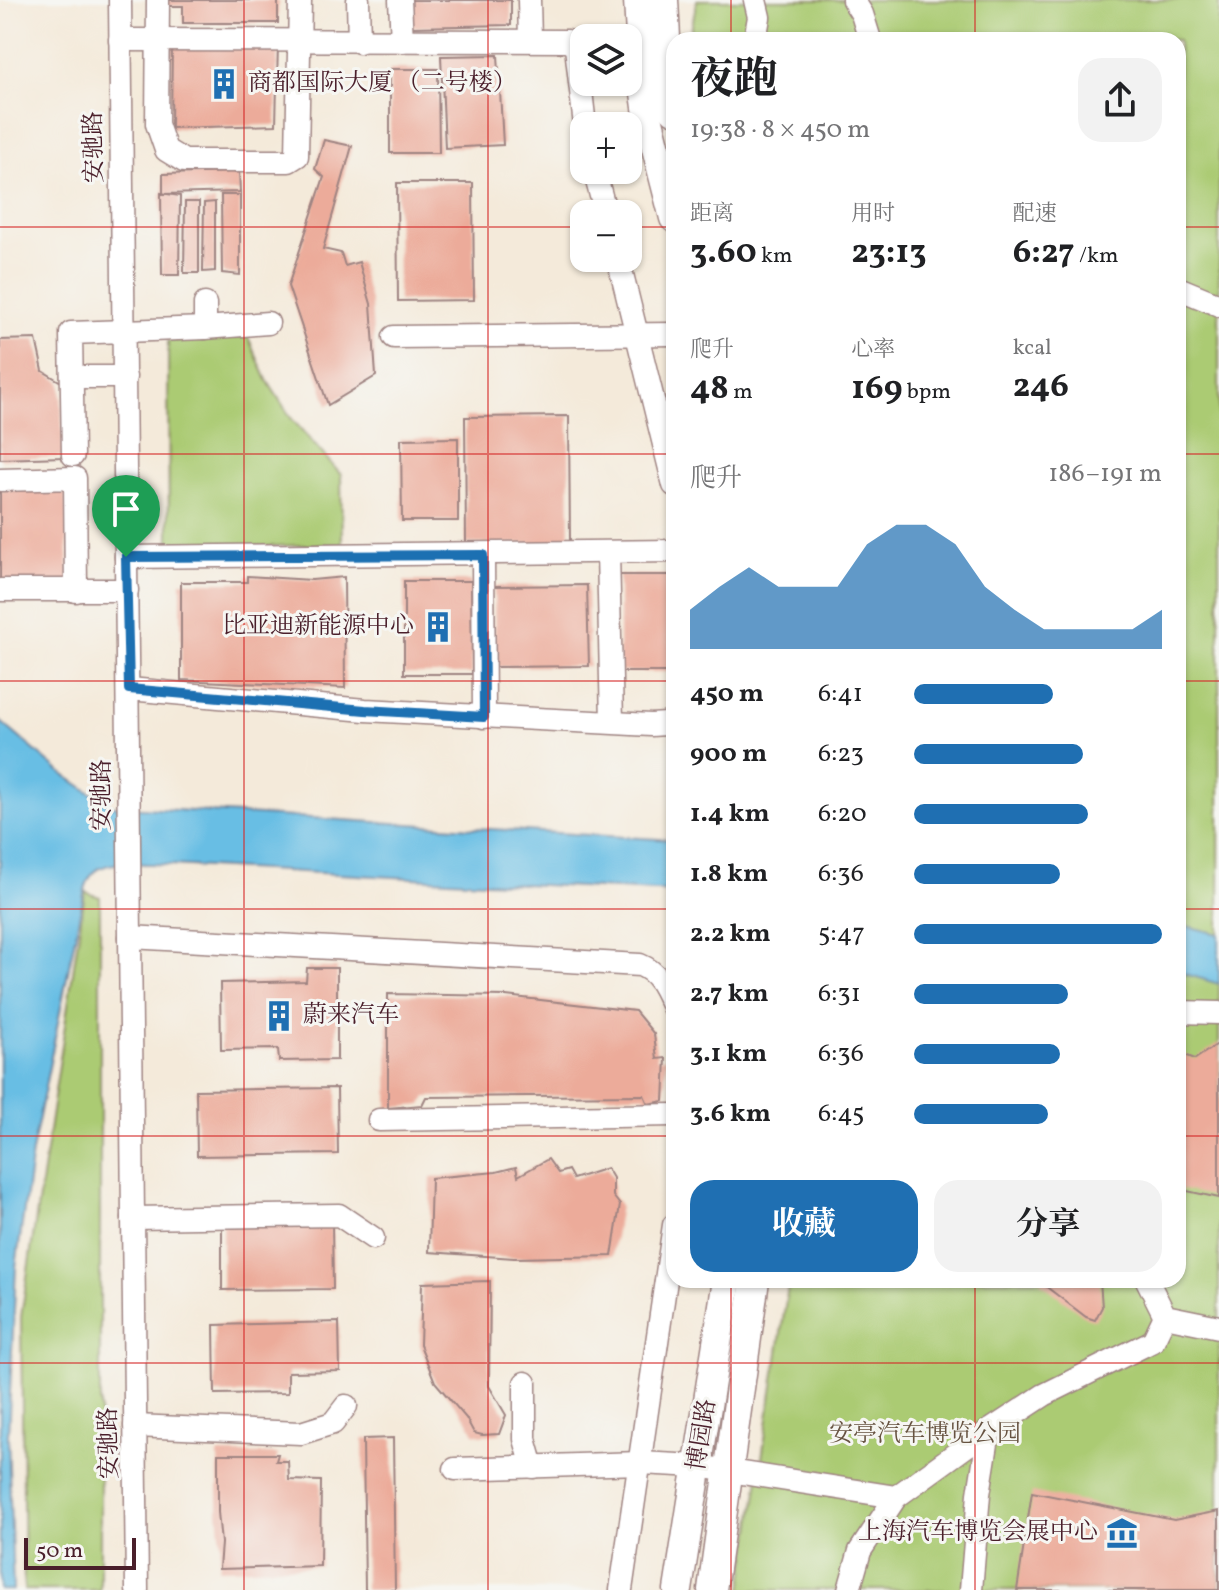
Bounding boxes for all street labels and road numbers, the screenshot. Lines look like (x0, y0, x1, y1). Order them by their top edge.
street label: 安驰路 (77, 111, 113, 183)
street label: 安驰路 (86, 759, 120, 831)
street label: 博园路 (681, 1397, 725, 1473)
street label: 安驰路 (92, 1407, 128, 1479)

